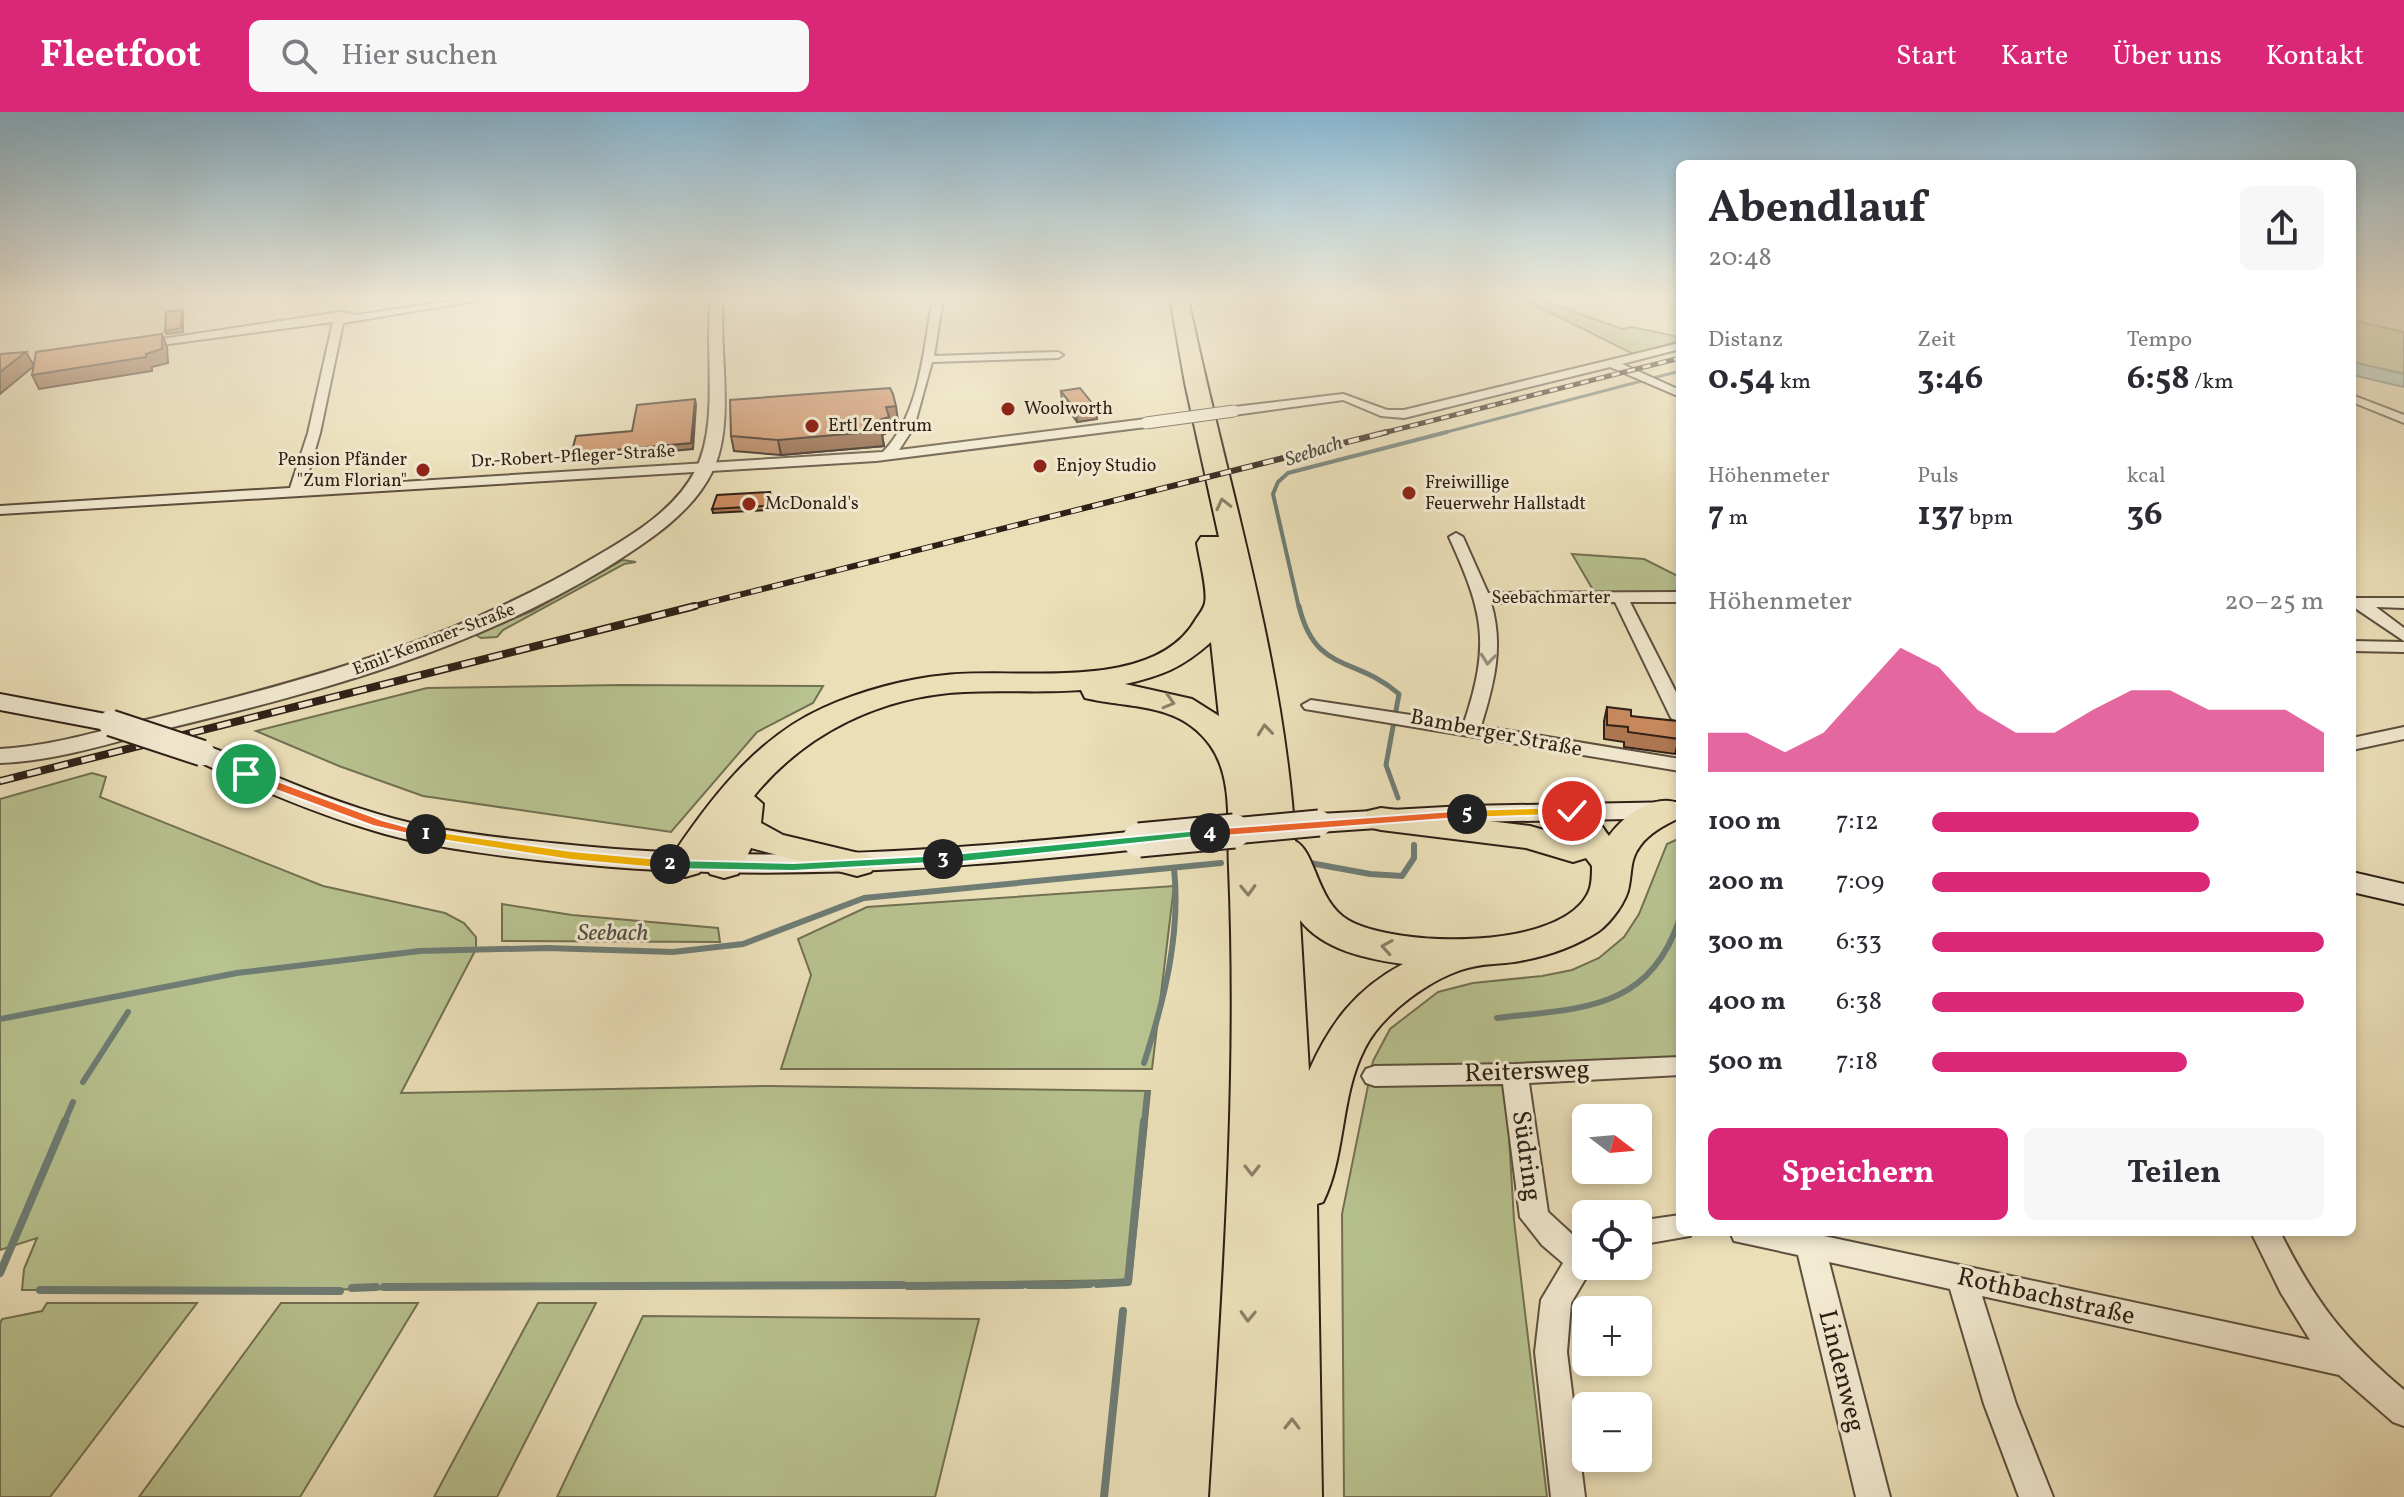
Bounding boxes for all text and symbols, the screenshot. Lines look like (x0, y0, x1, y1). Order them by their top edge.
search box (249, 20, 809, 92)
text: Fleetfoot (40, 30, 201, 83)
icon: search (277, 34, 321, 78)
text: Hier suchen (341, 35, 498, 77)
text: Start (1896, 37, 1957, 76)
text: Karte (2001, 37, 2068, 76)
text: Über uns (2112, 37, 2222, 76)
text: Kontakt (2266, 37, 2364, 76)
text: Abendlauf (1708, 179, 1926, 240)
button: share (2240, 186, 2324, 270)
text: 20:48 (1708, 240, 1772, 276)
text: Distanz (1708, 325, 1783, 356)
text: Zeit (1917, 325, 1956, 356)
text: Tempo (2127, 325, 2192, 356)
text: 0.54 (1708, 356, 1775, 403)
text: 3:46 (1917, 356, 1983, 403)
text: 6:58 (2127, 356, 2190, 403)
text: km (1775, 367, 1811, 398)
text: /km (2190, 367, 2234, 398)
place label: Woolworth (1024, 397, 1113, 422)
marker: Woolworth (999, 400, 1017, 418)
place label: Ertl Zentrum (828, 414, 932, 439)
marker: Ertl Zentrum (803, 417, 821, 435)
water label: Seebach (1282, 430, 1346, 474)
street label: Dr.-Robert-Pfleger-Straße (470, 439, 676, 475)
place label: Pension Pfänder "Zum Florian" (278, 448, 407, 494)
place label: Enjoy Studio (1056, 454, 1156, 479)
marker: Enjoy Studio (1031, 457, 1049, 475)
marker: Pension Pfänder "Zum Florian" (414, 461, 432, 479)
text: Höhenmeter (1708, 461, 1830, 492)
text: Puls (1917, 461, 1959, 492)
text: kcal (2127, 461, 2166, 492)
place label: Freiwillige Feuerwehr Hallstadt (1425, 471, 1586, 517)
marker: Freiwillige Feuerwehr Hallstadt (1400, 484, 1418, 502)
place label: McDonald's (765, 492, 859, 517)
text: 7 (1708, 492, 1724, 539)
text: 137 (1917, 492, 1965, 539)
text: 36 (2127, 492, 2163, 539)
marker: McDonald's (740, 495, 758, 513)
one-way arrow (1215, 497, 1232, 511)
text: m (1724, 503, 1748, 534)
text: bpm (1965, 503, 2013, 534)
text: Höhenmeter (1708, 584, 1852, 620)
text: 20–25 m (2224, 584, 2324, 620)
street label: Seebachmarter (1492, 586, 1611, 611)
street label: Emil-Kemmer-Straße (349, 597, 519, 683)
one-way arrow (1480, 653, 1497, 666)
one-way arrow (1161, 693, 1175, 709)
street label: Bamberger Straße (1407, 702, 1585, 766)
one-way arrow (1256, 723, 1273, 736)
pin (212, 740, 280, 808)
icon: arrive (224, 752, 268, 796)
pin (1538, 777, 1606, 845)
icon: check (1550, 789, 1594, 833)
pin: 5 (1447, 794, 1487, 834)
text: 5 (1462, 798, 1472, 829)
text: 100 m (1708, 804, 1781, 840)
text: 7:12 (1836, 804, 1879, 840)
pin: 4 (1190, 813, 1230, 853)
pin: 1 (406, 814, 446, 854)
text: 4 (1203, 817, 1217, 848)
text: 1 (422, 818, 430, 849)
pin: 3 (923, 839, 963, 879)
text: 3 (937, 843, 949, 874)
pin: 2 (650, 844, 690, 884)
text: 2 (664, 848, 676, 879)
text: 200 m (1708, 864, 1784, 900)
text: 7:09 (1836, 864, 1884, 900)
one-way arrow (1240, 884, 1257, 897)
water label: Seebach (578, 917, 649, 951)
text: 300 m (1708, 924, 1784, 960)
text: 6:33 (1836, 924, 1882, 960)
one-way arrow (1380, 939, 1394, 956)
text: 400 m (1708, 984, 1786, 1020)
text: 6:38 (1836, 984, 1882, 1020)
text: 500 m (1708, 1044, 1783, 1080)
text: 7:18 (1836, 1044, 1878, 1080)
street label: Reitersweg (1464, 1052, 1590, 1092)
north arrow (1572, 1104, 1652, 1184)
map controls (1572, 1104, 1652, 1472)
street label: Südring (1502, 1108, 1550, 1204)
button: Speichern (1708, 1128, 2008, 1220)
button: Teilen (2024, 1128, 2324, 1220)
one-way arrow (1243, 1164, 1260, 1177)
button: locate (1572, 1200, 1652, 1280)
street label: Rothbachstraße (1954, 1259, 2138, 1335)
button: + (1572, 1296, 1652, 1376)
street label: Lindenweg (1808, 1306, 1874, 1436)
one-way arrow (1240, 1310, 1257, 1323)
button: − (1572, 1392, 1652, 1472)
one-way arrow (1283, 1417, 1301, 1430)

